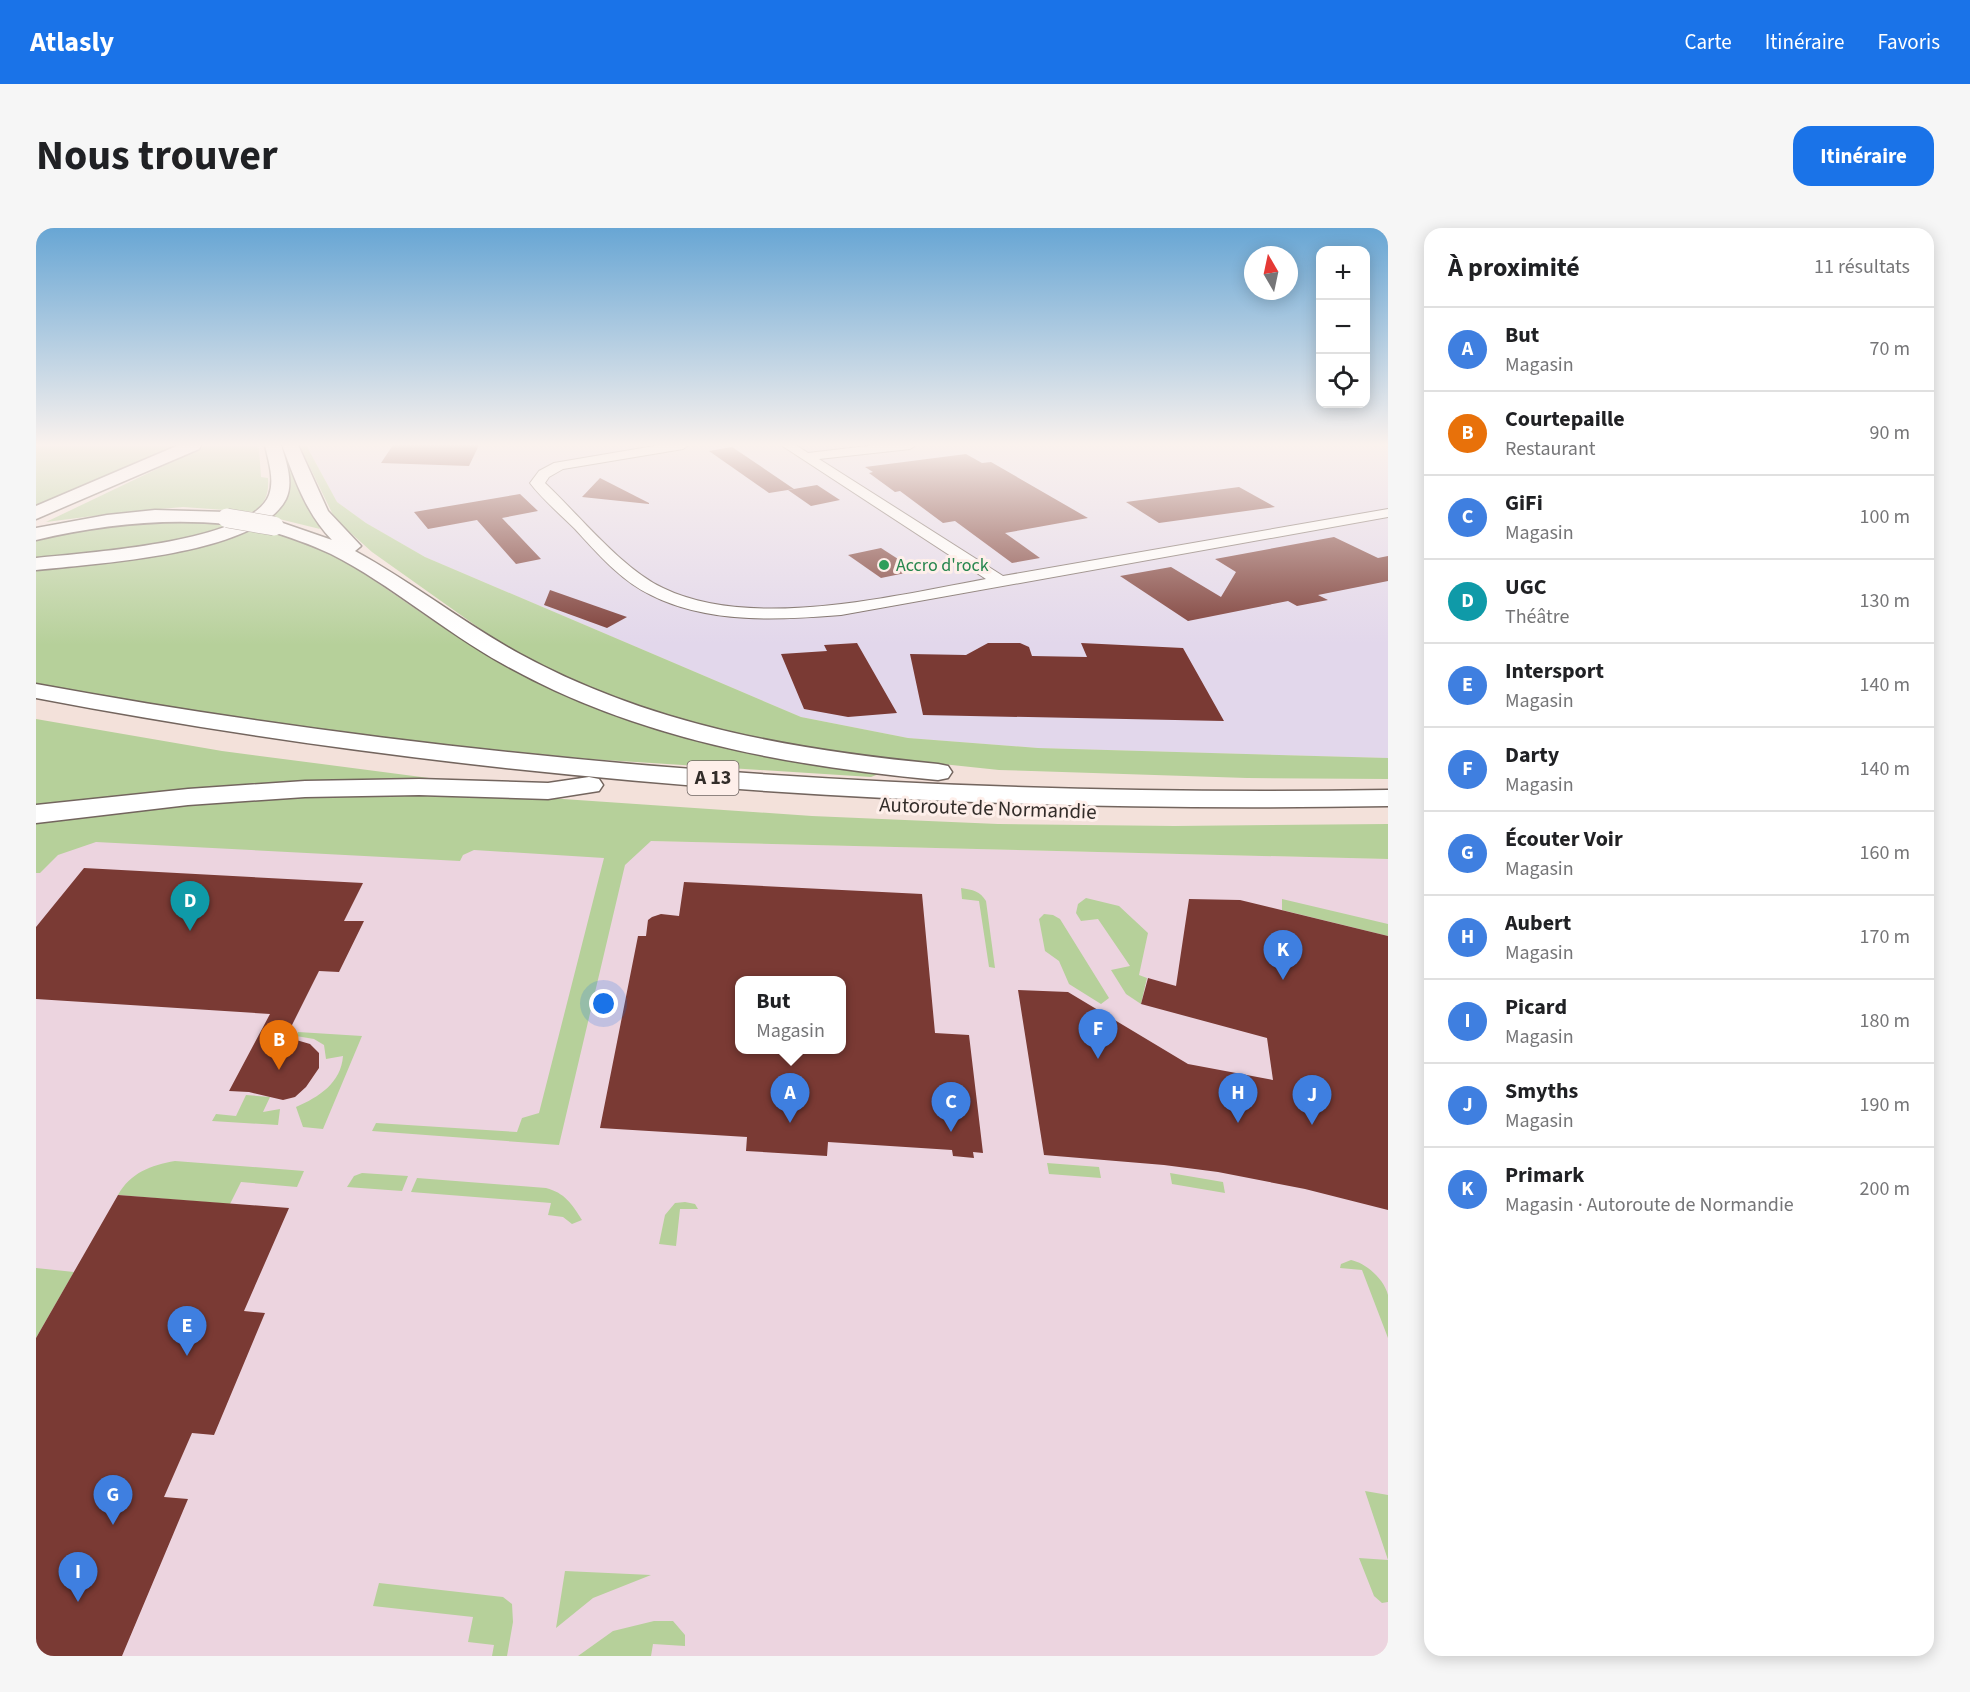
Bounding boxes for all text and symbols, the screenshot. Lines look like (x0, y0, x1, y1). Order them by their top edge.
text: Atlasly (30, 22, 114, 62)
text: Carte (1685, 27, 1732, 57)
text: Itinéraire (1765, 27, 1844, 57)
text: Favoris (1877, 27, 1940, 57)
text: Nous trouver (36, 126, 278, 186)
button: Itinéraire (1793, 126, 1934, 186)
north arrow (1244, 246, 1298, 300)
map controls (1316, 246, 1370, 408)
button: + (1316, 246, 1370, 300)
text: À proximité (1448, 249, 1580, 286)
text: 11 résultats (1814, 253, 1910, 281)
button: − (1316, 300, 1370, 354)
text: But (1505, 319, 1539, 351)
text: A (1462, 335, 1473, 363)
text: 70 m (1870, 335, 1910, 363)
text: Magasin (1505, 351, 1574, 379)
button: locate (1316, 354, 1370, 408)
text: Courtepaille (1505, 403, 1625, 435)
text: B (1461, 419, 1474, 447)
text: 90 m (1870, 419, 1910, 447)
text: Restaurant (1505, 435, 1596, 463)
text: GiFi (1505, 487, 1543, 519)
text: C (1462, 503, 1473, 531)
text: 100 m (1860, 503, 1910, 531)
text: Magasin (1505, 519, 1574, 547)
place label: Accro d'rock (896, 553, 989, 578)
marker: Accro d'rock (877, 558, 891, 572)
text: UGC (1505, 571, 1546, 603)
text: D (1461, 587, 1474, 615)
text: 130 m (1860, 587, 1910, 615)
text: Théâtre (1505, 603, 1569, 631)
text: Intersport (1505, 655, 1604, 687)
text: E (1462, 671, 1473, 699)
text: 140 m (1860, 671, 1910, 699)
text: Magasin (1505, 687, 1574, 715)
text: Darty (1505, 739, 1559, 771)
text: F (1462, 755, 1473, 783)
text: 140 m (1860, 755, 1910, 783)
road number: A 13 (688, 761, 738, 795)
text: Magasin (1505, 771, 1574, 799)
street label: Autoroute de Normandie (879, 789, 1097, 827)
text: Écouter Voir (1505, 823, 1623, 855)
text: G (1461, 839, 1474, 867)
text: 160 m (1860, 839, 1910, 867)
text: Magasin (1505, 855, 1574, 883)
pin: D (170, 882, 210, 931)
text: Aubert (1505, 907, 1571, 939)
text: H (1461, 923, 1474, 951)
text: 170 m (1860, 923, 1910, 951)
pin: K (1264, 930, 1302, 980)
text: Magasin (1505, 939, 1574, 967)
popup (735, 976, 846, 1054)
text: But (756, 985, 790, 1017)
your location (589, 989, 618, 1018)
text: Picard (1505, 991, 1567, 1023)
text: I (1464, 1007, 1471, 1035)
text: 180 m (1860, 1007, 1910, 1035)
pin: F (1078, 1010, 1118, 1059)
text: Magasin (756, 1017, 825, 1045)
pin: B (260, 1020, 298, 1070)
text: Magasin (1505, 1023, 1574, 1051)
pin: A (770, 1074, 810, 1123)
pin: H (1218, 1074, 1258, 1123)
text: Smyths (1505, 1075, 1578, 1107)
pin: J (1292, 1076, 1332, 1125)
pin: C (932, 1082, 970, 1132)
text: J (1462, 1091, 1473, 1119)
text: 190 m (1860, 1091, 1910, 1119)
text: Magasin (1505, 1107, 1574, 1135)
text: Primark (1505, 1159, 1584, 1191)
text: K (1461, 1175, 1474, 1203)
text: 200 m (1860, 1175, 1910, 1203)
text: Magasin · Autoroute de Normandie (1505, 1191, 1794, 1219)
pin: E (168, 1306, 206, 1356)
pin: G (94, 1476, 133, 1525)
pin: I (58, 1552, 98, 1602)

